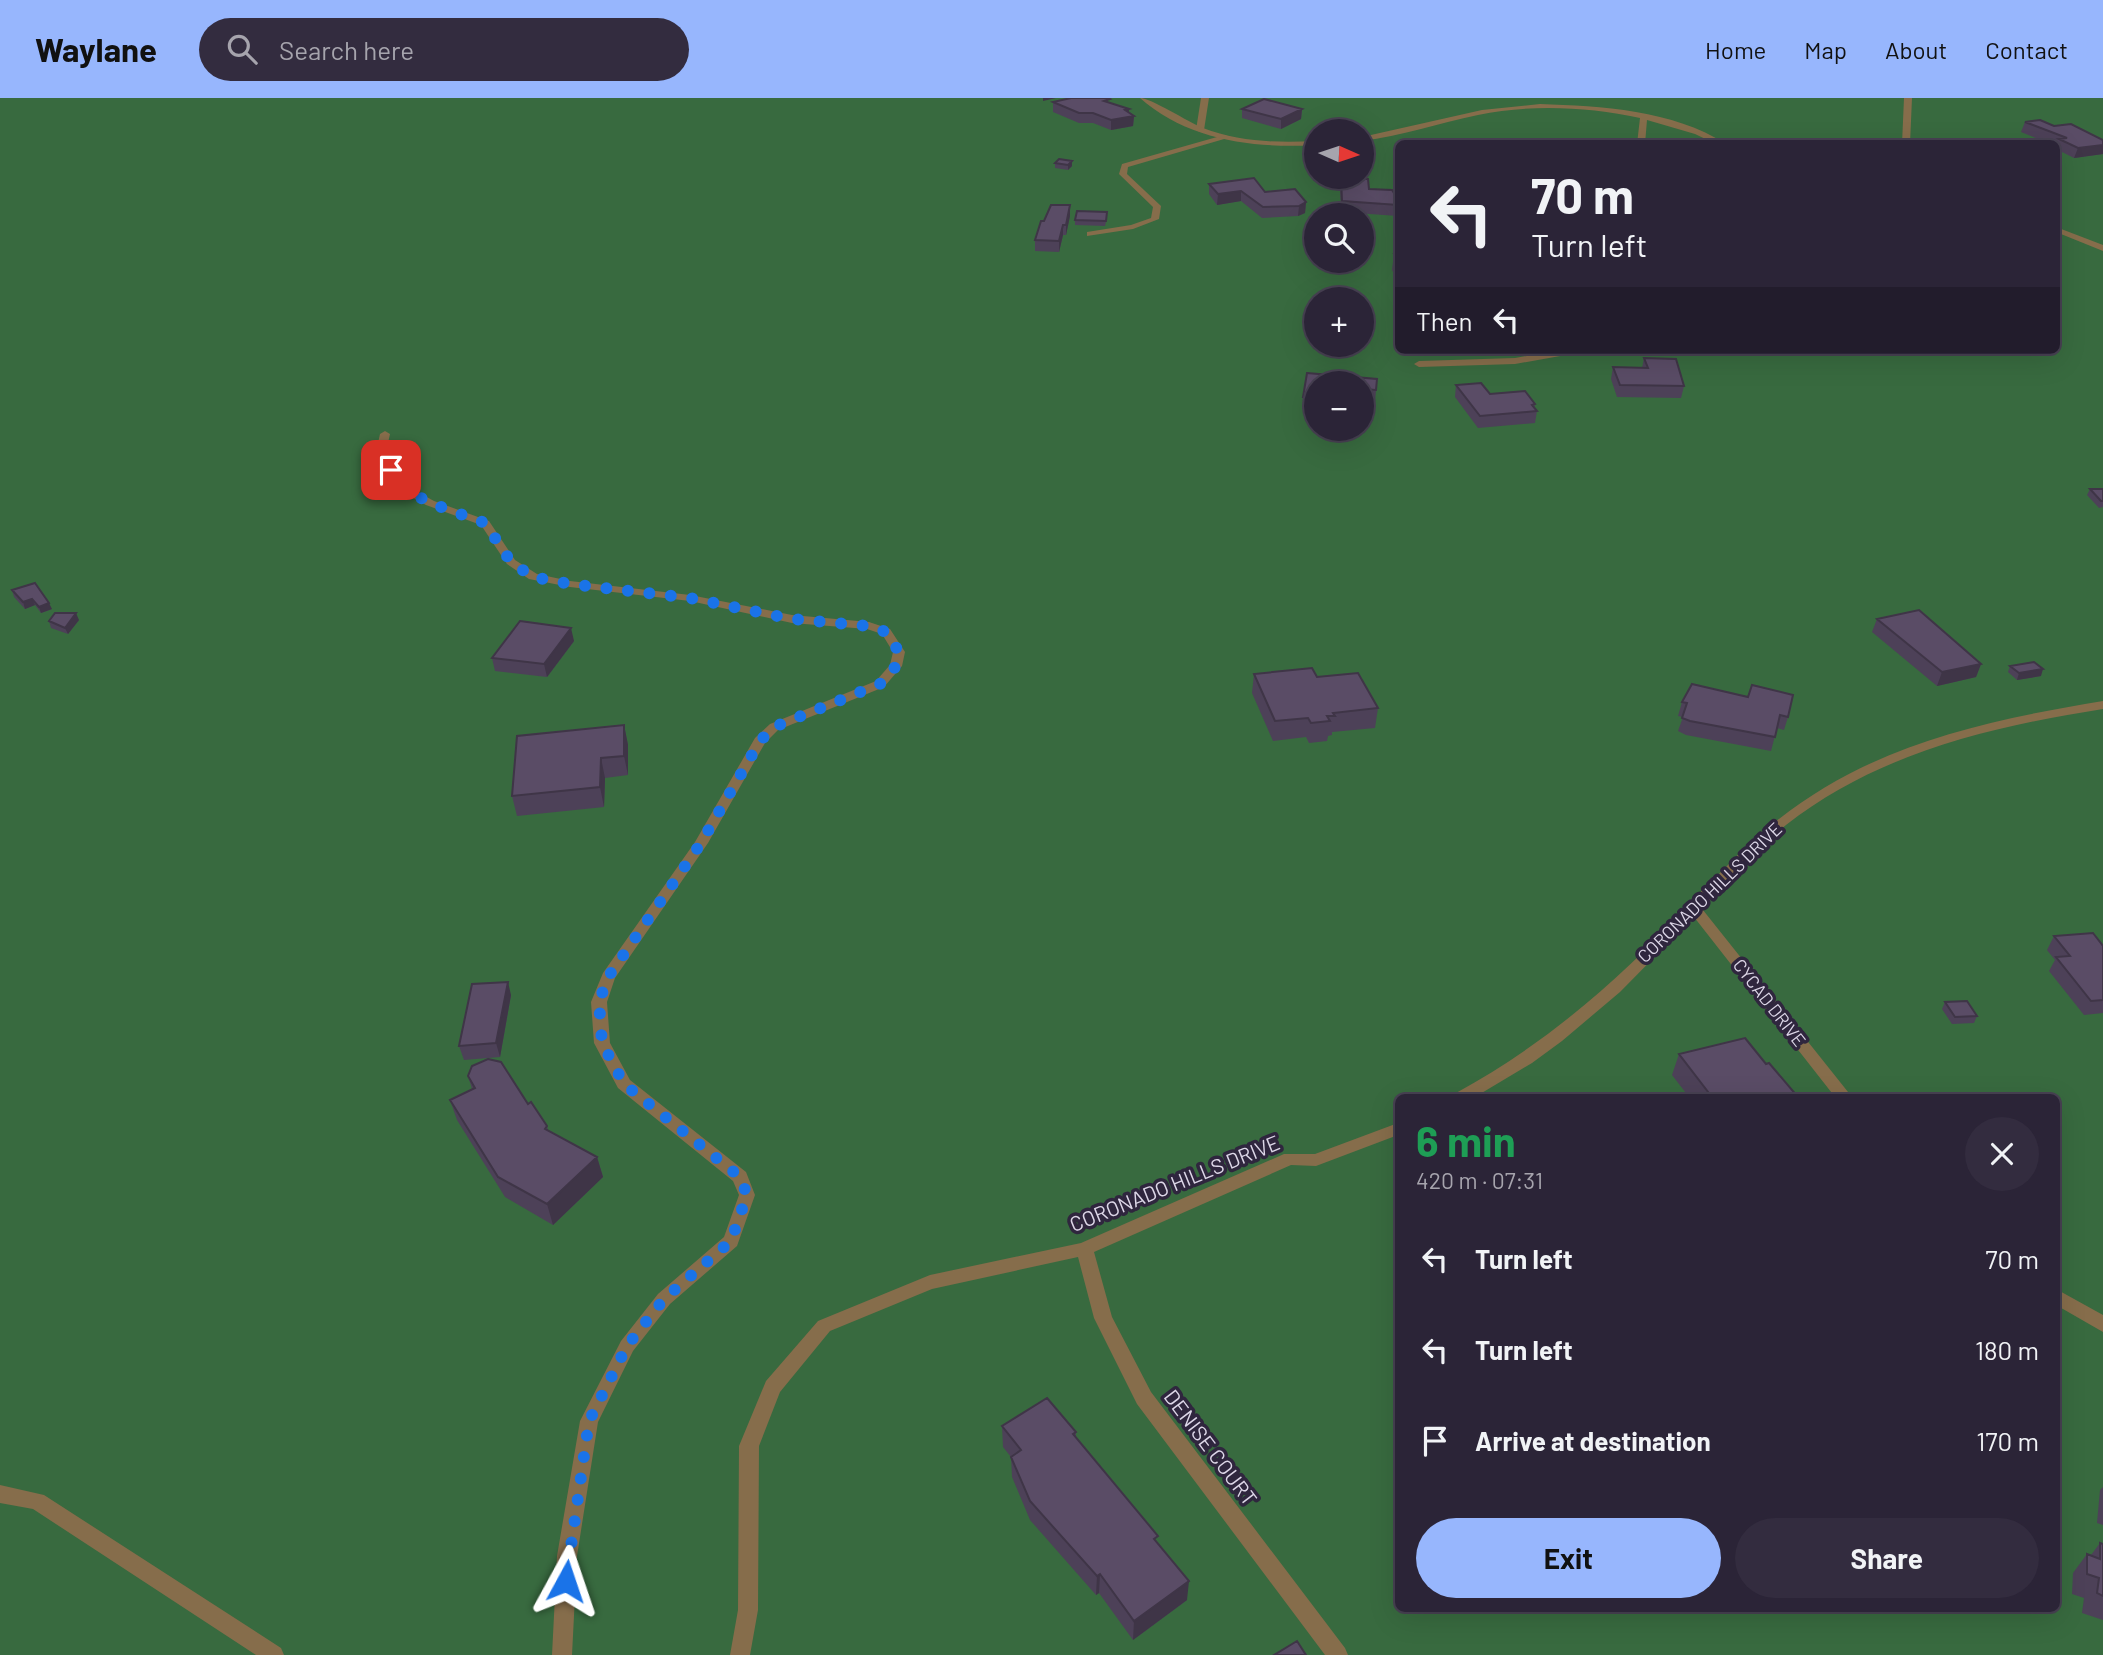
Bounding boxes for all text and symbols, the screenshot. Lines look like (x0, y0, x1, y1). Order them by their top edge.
search box (199, 18, 689, 81)
text: Waylane (35, 29, 157, 69)
icon: search (223, 30, 261, 68)
text: Search here (279, 34, 414, 65)
text: Home (1705, 35, 1766, 64)
text: Map (1804, 35, 1847, 64)
text: About (1885, 35, 1947, 64)
text: Contact (1985, 35, 2068, 64)
north arrow (1304, 119, 1374, 189)
map controls (1304, 119, 1374, 441)
text: 70 m (1531, 165, 1634, 224)
icon: left (1416, 168, 1507, 259)
button: search (1304, 203, 1374, 273)
text: Turn left (1531, 225, 1648, 263)
button: + (1304, 287, 1374, 357)
icon: left (1487, 301, 1525, 339)
text: Then (1416, 305, 1473, 336)
button: − (1304, 371, 1374, 441)
pin (361, 440, 421, 500)
icon: arrive (372, 451, 410, 489)
street label: CORONADO HILLS DRIVE (1632, 818, 1786, 967)
street label: CYCAD DRIVE (1729, 954, 1811, 1051)
text: 6 min (1416, 1115, 1516, 1165)
button: close (1965, 1117, 2039, 1191)
street label: CORONADO HILLS DRIVE (1066, 1129, 1283, 1236)
text: 420 m · 07:31 (1416, 1166, 1543, 1194)
icon: left (1416, 1240, 1454, 1278)
text: Turn left (1475, 1243, 1573, 1274)
text: 70 m (1985, 1243, 2039, 1274)
icon: left (1416, 1331, 1454, 1369)
text: Turn left (1475, 1334, 1573, 1365)
text: 180 m (1975, 1334, 2039, 1365)
street label: DENISE COURT (1159, 1384, 1263, 1510)
icon: arrive (1416, 1422, 1454, 1460)
text: Arrive at destination (1475, 1425, 1711, 1456)
text: 170 m (1976, 1425, 2039, 1456)
button: Exit (1416, 1518, 1721, 1598)
button: Share (1735, 1518, 2039, 1598)
position arrow (529, 1544, 603, 1618)

